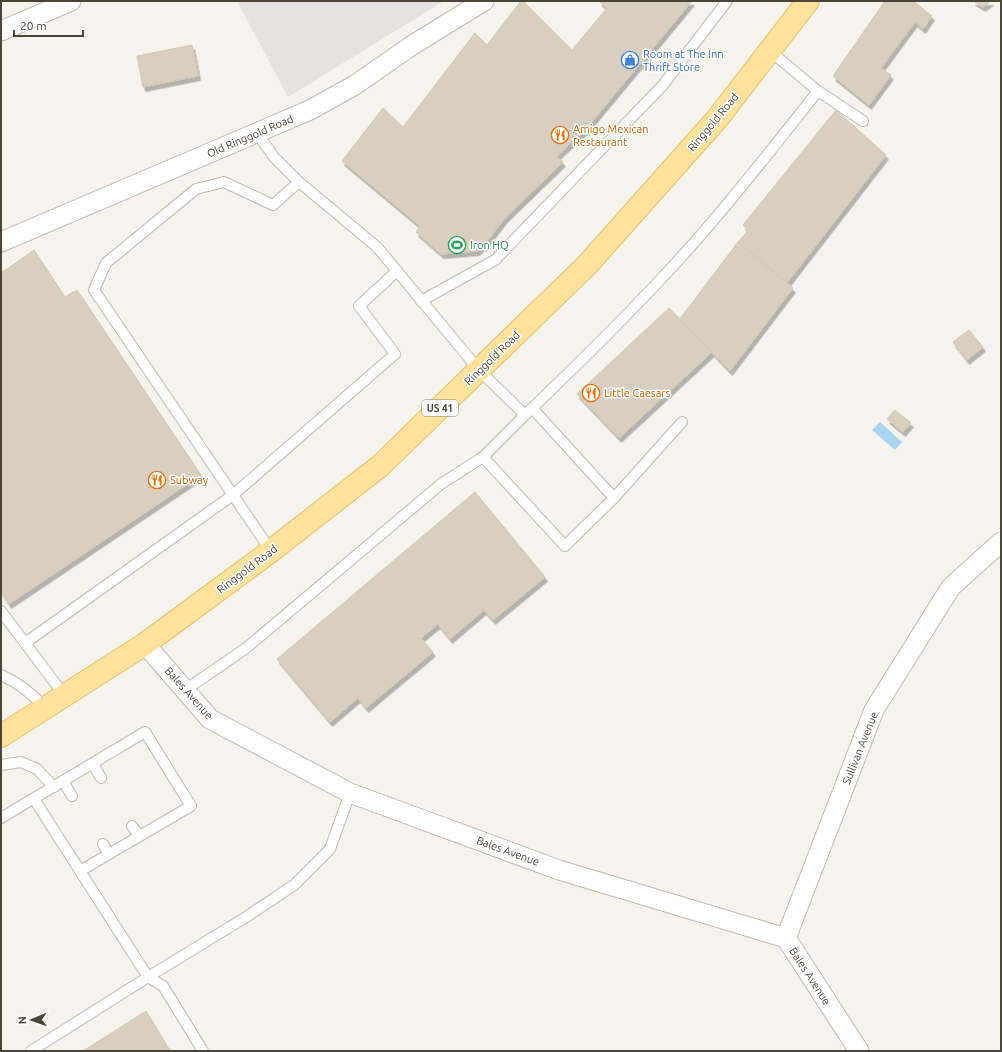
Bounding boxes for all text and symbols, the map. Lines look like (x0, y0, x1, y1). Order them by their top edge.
scale bar (14, 12, 83, 38)
text: 20 m (20, 19, 47, 32)
place label: Room at The Inn Thrift Store (643, 48, 724, 73)
shop icon: Room at The Inn Thrift Store (620, 50, 640, 70)
street label: Ringgold Road (685, 91, 741, 153)
street label: Old Ringgold Road (205, 112, 295, 160)
place label: Amigo Mexican Restaurant (573, 123, 648, 148)
restaurant icon: Amigo Mexican Restaurant (550, 125, 570, 145)
sports icon: Iron HQ (447, 235, 467, 255)
place label: Iron HQ (470, 239, 508, 251)
street label: Ringgold Road (462, 329, 522, 387)
restaurant icon: Little Caesars (581, 383, 601, 403)
place label: Little Caesars (604, 387, 670, 399)
road number: US 41 (422, 400, 458, 416)
restaurant icon: Subway (147, 470, 167, 490)
place label: Subway (170, 474, 209, 486)
street label: Ringgold Road (215, 543, 279, 595)
street label: Bales Avenue (162, 664, 216, 722)
street label: Sullivan Avenue (840, 710, 880, 786)
street label: Bales Avenue (475, 834, 541, 868)
street label: Bales Avenue (787, 945, 833, 1007)
north arrow (12, 1000, 52, 1040)
text: N (16, 1016, 28, 1025)

